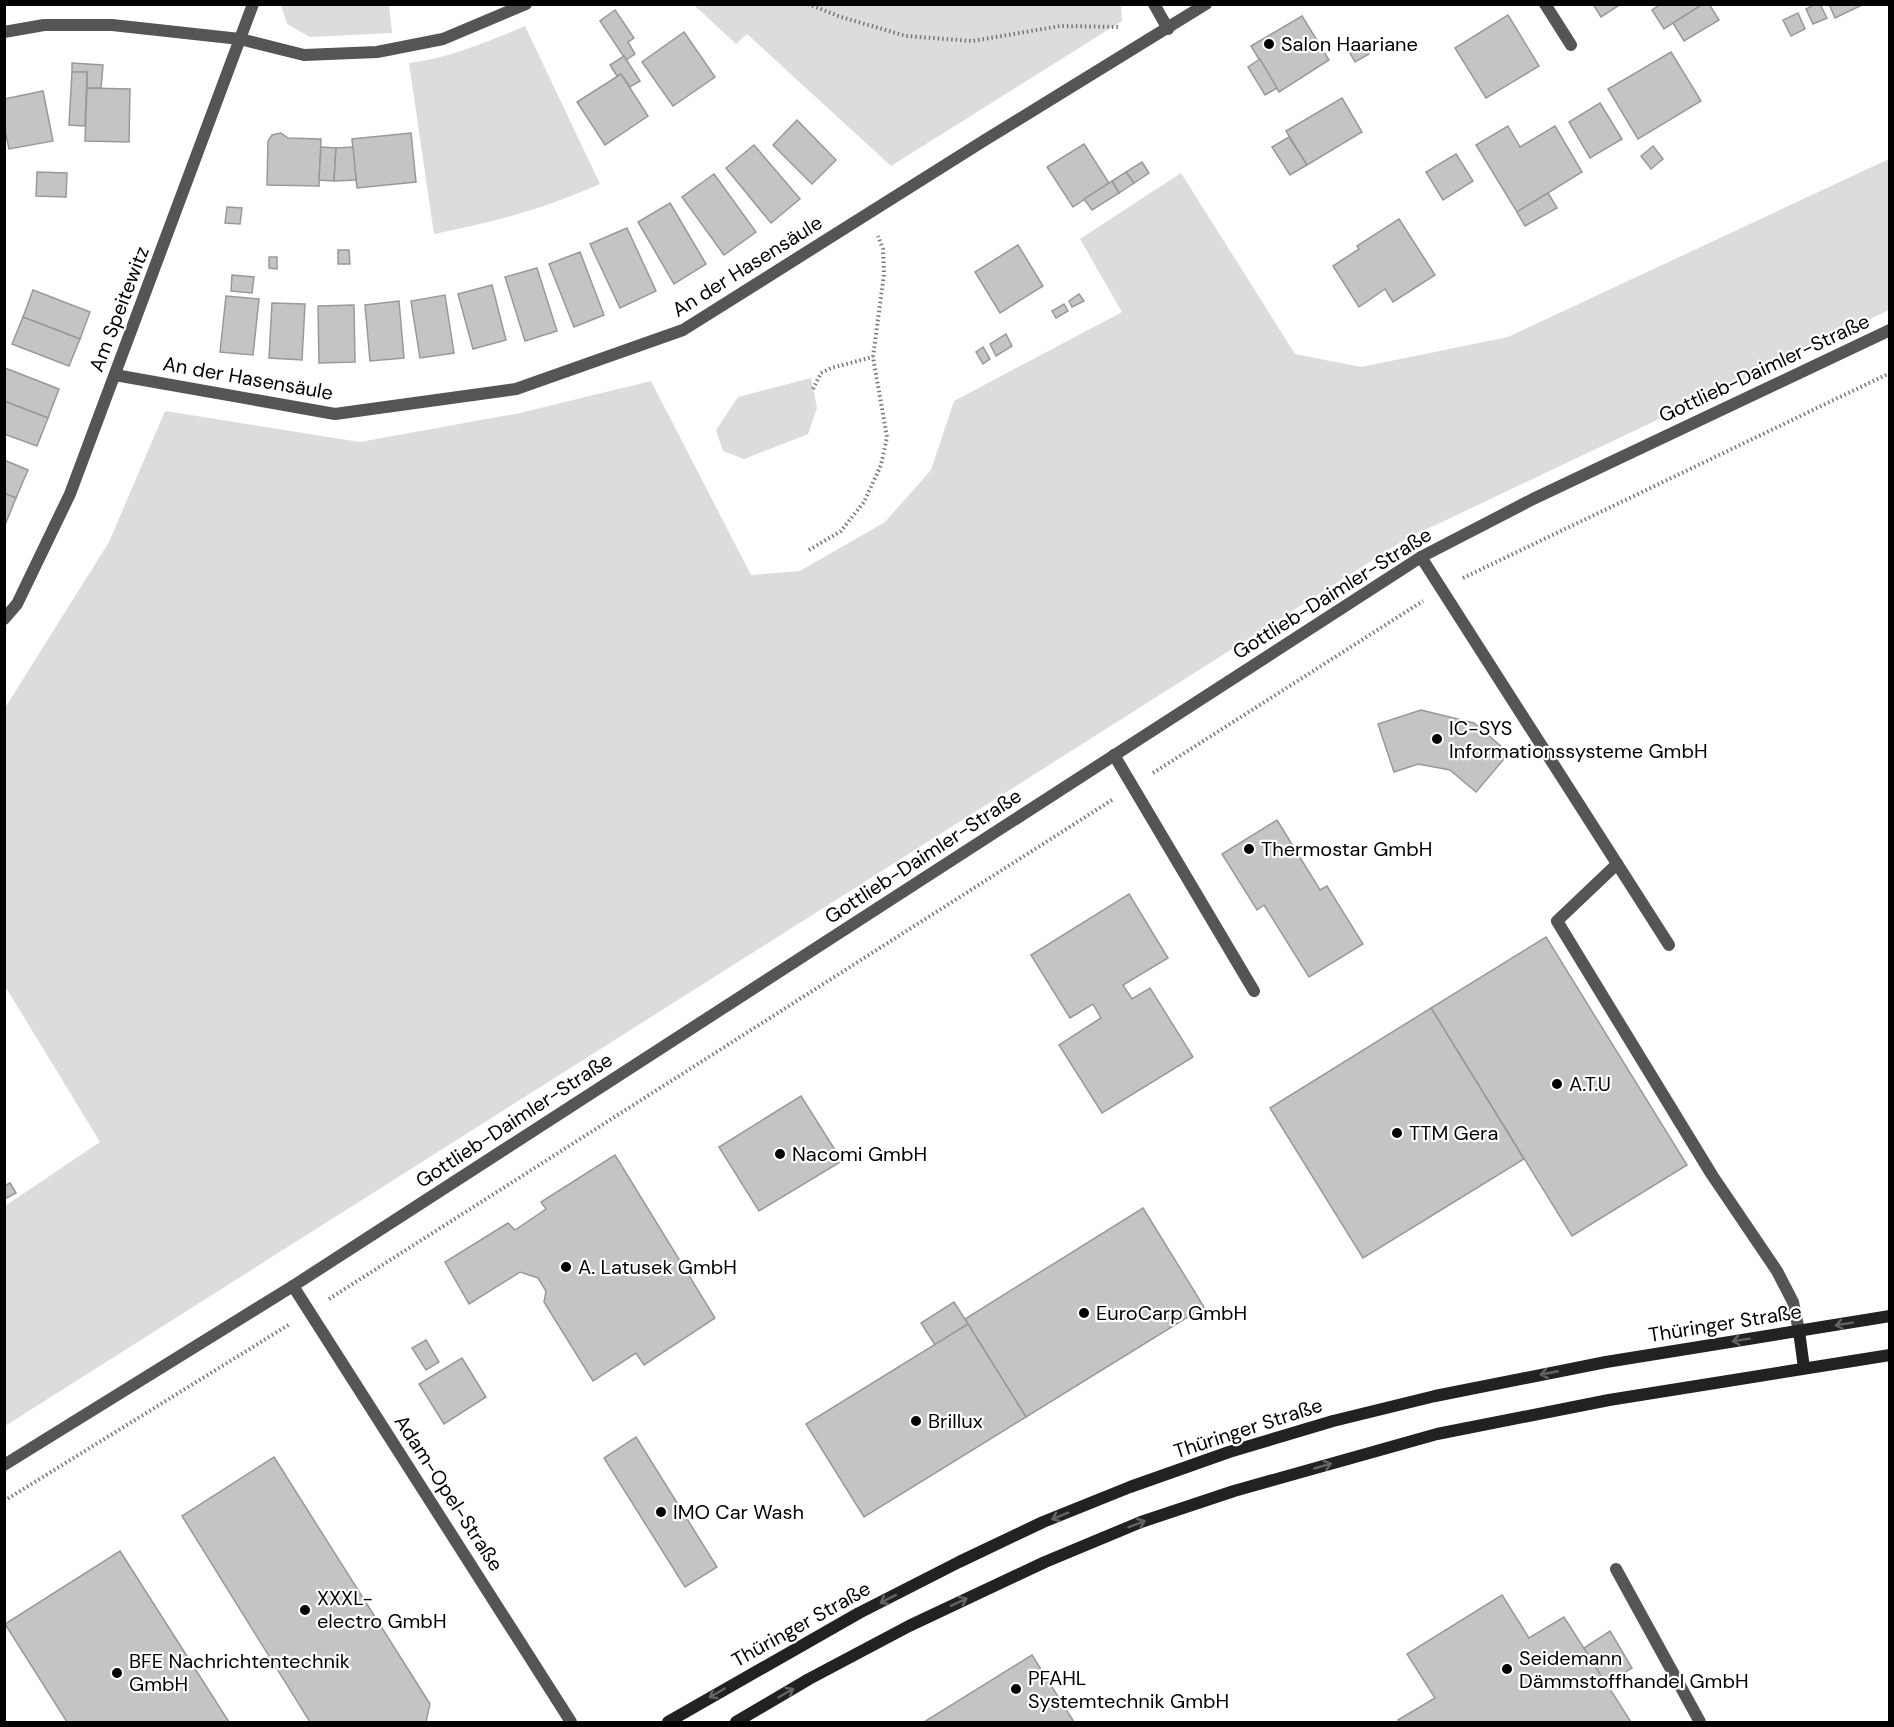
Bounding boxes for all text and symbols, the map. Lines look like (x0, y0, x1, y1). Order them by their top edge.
place label: Salon Haariane (1281, 31, 1418, 57)
marker: Salon Haariane (1262, 37, 1276, 51)
street label: An der Hasensäule (667, 209, 827, 323)
street label: Am Speitewitz (83, 243, 155, 375)
street label: Gottlieb-Daimler-Straße (1654, 308, 1874, 428)
street label: An der Hasensäule (161, 350, 335, 406)
street label: Gottlieb-Daimler-Straße (1228, 521, 1436, 665)
place label: IC-SYS Informationssysteme GmbH (1449, 715, 1708, 764)
marker: IC-SYS Informationssysteme GmbH (1430, 732, 1444, 746)
street label: Gottlieb-Daimler-Straße (820, 783, 1026, 929)
place label: Thermostar GmbH (1261, 836, 1432, 862)
marker: Thermostar GmbH (1242, 842, 1256, 856)
street label: Gottlieb-Daimler-Straße (411, 1047, 617, 1193)
place label: A.T.U (1569, 1071, 1611, 1097)
marker: A.T.U (1550, 1077, 1564, 1091)
place label: TTM Gera (1409, 1120, 1498, 1146)
marker: TTM Gera (1390, 1126, 1404, 1140)
place label: Nacomi GmbH (792, 1141, 927, 1167)
marker: Nacomi GmbH (773, 1147, 787, 1161)
place label: A. Latusek GmbH (578, 1254, 737, 1280)
marker: A. Latusek GmbH (559, 1260, 573, 1274)
street label: Thüringer Straße (1647, 1298, 1803, 1348)
place label: EuroCarp GmbH (1096, 1300, 1247, 1326)
marker: EuroCarp GmbH (1077, 1306, 1091, 1320)
one-way arrow (1835, 1318, 1854, 1329)
one-way arrow (1731, 1335, 1751, 1346)
one-way arrow (1539, 1368, 1559, 1379)
street label: Thüringer Straße (1170, 1392, 1326, 1464)
place label: Brillux (928, 1408, 983, 1434)
street label: Adam-Opel-Straße (389, 1410, 509, 1576)
marker: Brillux (909, 1414, 923, 1428)
one-way arrow (1313, 1459, 1332, 1471)
place label: IMO Car Wash (673, 1499, 804, 1525)
marker: IMO Car Wash (654, 1505, 668, 1519)
one-way arrow (1051, 1511, 1070, 1522)
one-way arrow (1127, 1518, 1146, 1529)
street label: Thüringer Straße (727, 1575, 875, 1673)
place label: XXXL- electro GmbH (317, 1585, 447, 1634)
one-way arrow (879, 1593, 897, 1605)
one-way arrow (949, 1596, 967, 1608)
marker: XXXL- electro GmbH (298, 1603, 312, 1617)
place label: Seidemann Dämmstoffhandel GmbH (1519, 1645, 1749, 1694)
place label: BFE Nachrichtentechnik GmbH (129, 1648, 350, 1697)
marker: Seidemann Dämmstoffhandel GmbH (1500, 1662, 1514, 1676)
place label: PFAHL Systemtechnik GmbH (1028, 1665, 1229, 1714)
marker: BFE Nachrichtentechnik GmbH (110, 1666, 124, 1680)
marker: PFAHL Systemtechnik GmbH (1009, 1682, 1023, 1696)
one-way arrow (709, 1687, 726, 1699)
one-way arrow (777, 1687, 794, 1699)

